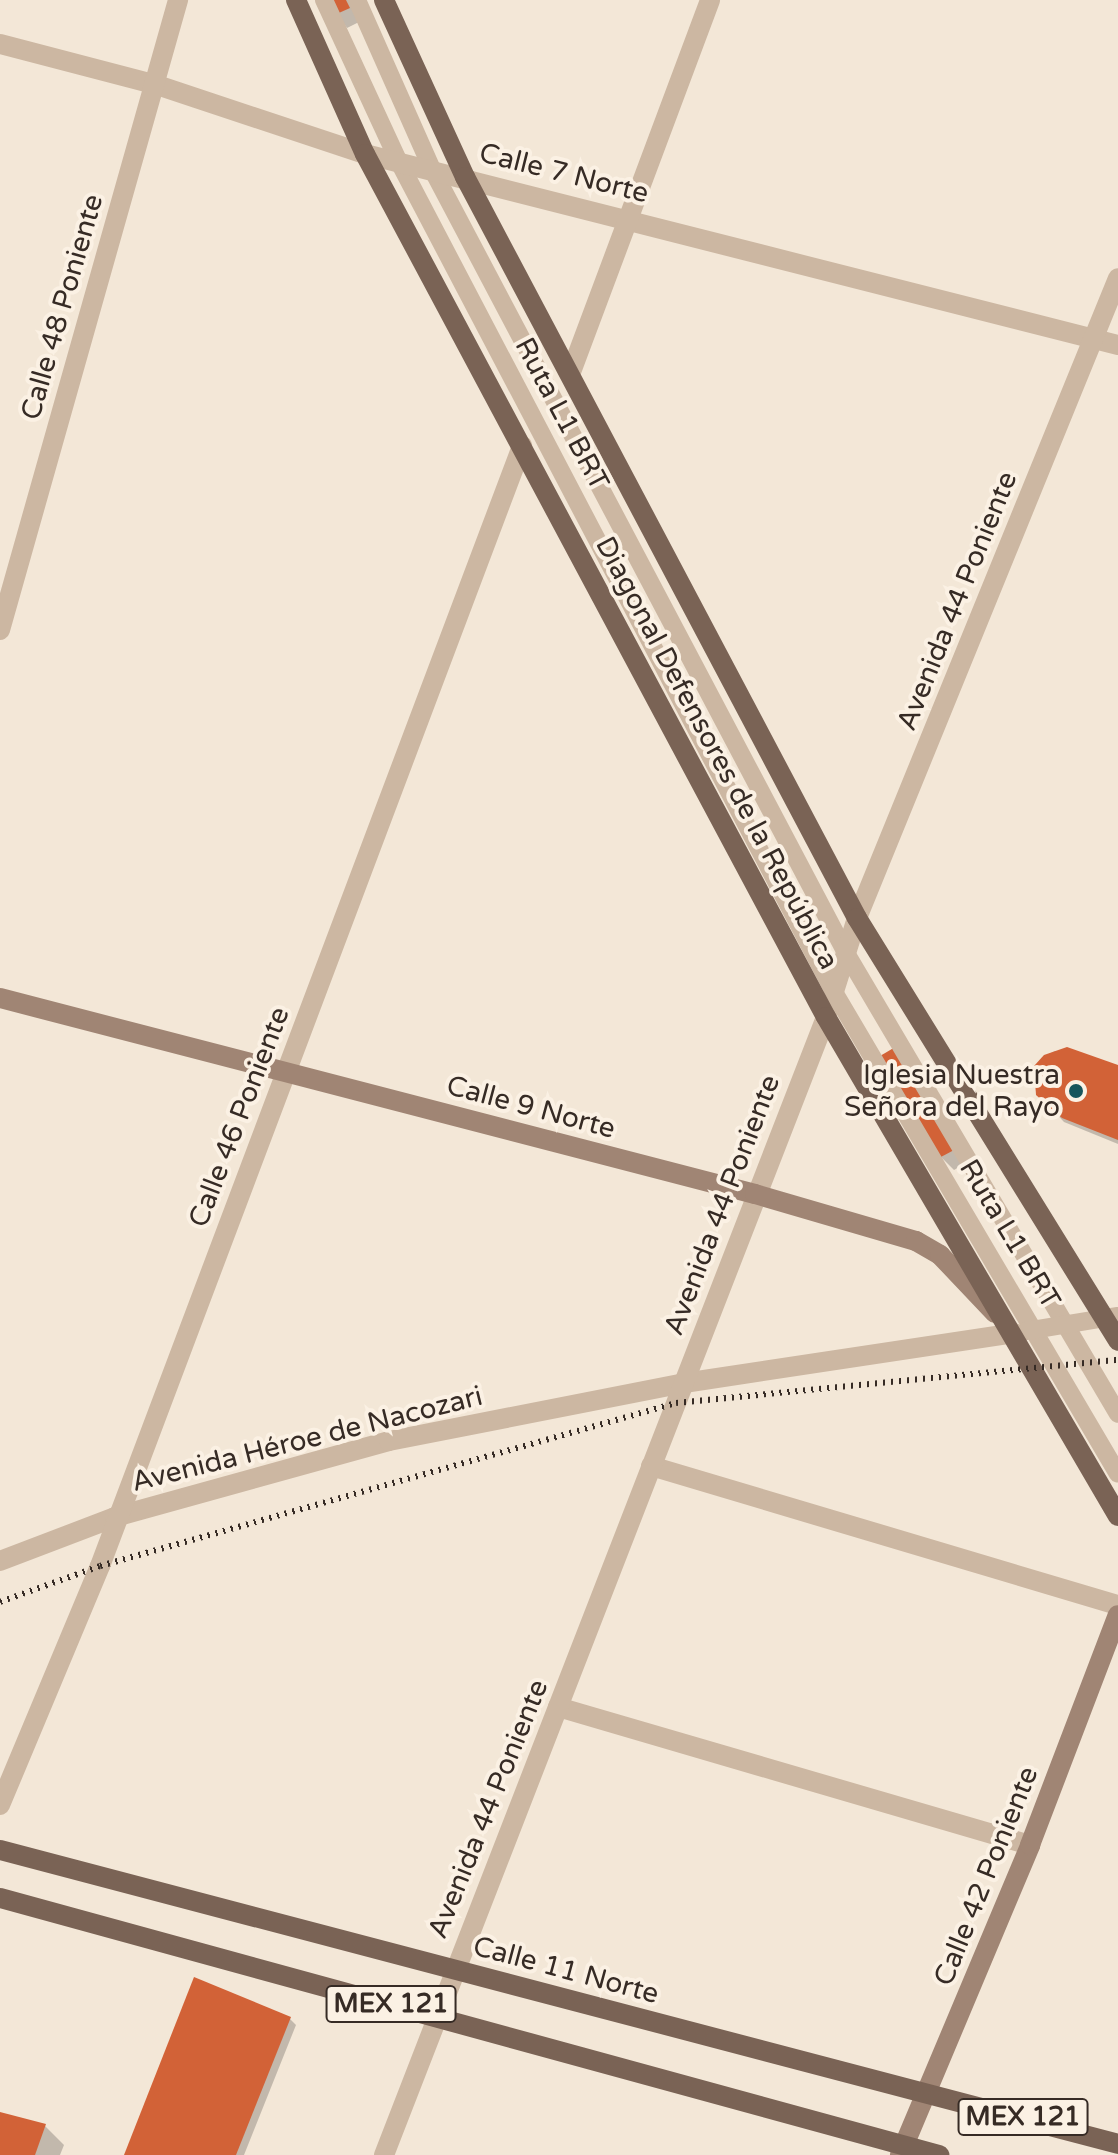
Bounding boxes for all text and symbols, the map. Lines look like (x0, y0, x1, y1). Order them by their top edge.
street label: Calle 7 Norte (476, 136, 652, 210)
street label: Calle 48 Poniente (14, 190, 110, 424)
street label: Ruta L1 BRT (508, 332, 616, 496)
street label: Avenida 44 Poniente (890, 467, 1024, 735)
street label: Diagonal Defensores de la República (588, 531, 846, 975)
street label: Calle 46 Poniente (182, 1002, 296, 1232)
place label: Iglesia Nuestra Señora del Rayo (844, 1058, 1060, 1124)
street label: Calle 9 Norte (443, 1068, 619, 1146)
street label: Avenida 44 Poniente (657, 1070, 787, 1340)
marker: Iglesia Nuestra Señora del Rayo (1067, 1082, 1085, 1100)
street label: Ruta L1 BRT (952, 1153, 1068, 1315)
street label: Avenida Héroe de Nacozari (128, 1379, 486, 1499)
street label: Avenida 44 Poniente (421, 1675, 555, 1943)
street label: Calle 42 Poniente (927, 1762, 1045, 1990)
street label: Calle 11 Norte (469, 1929, 663, 2011)
road number: MEX 121 (325, 1982, 457, 2026)
road number: MEX 121 (957, 2095, 1089, 2139)

